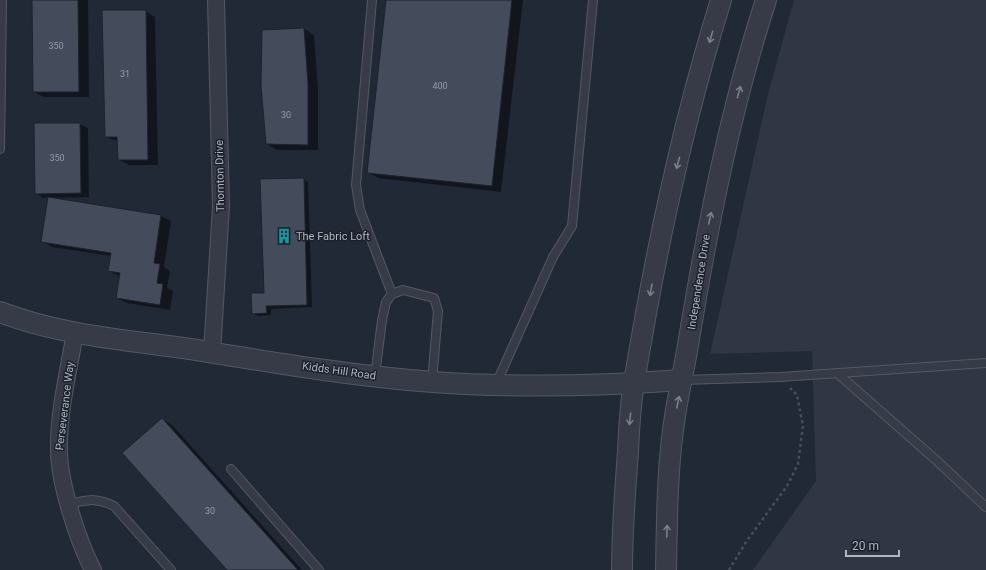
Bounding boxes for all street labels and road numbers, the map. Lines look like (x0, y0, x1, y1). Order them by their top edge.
street label: Thornton Drive (213, 140, 227, 212)
street label: Independence Drive (685, 233, 713, 331)
street label: Kidds Hill Road (301, 359, 377, 383)
street label: Perseverance Way (53, 360, 77, 451)

